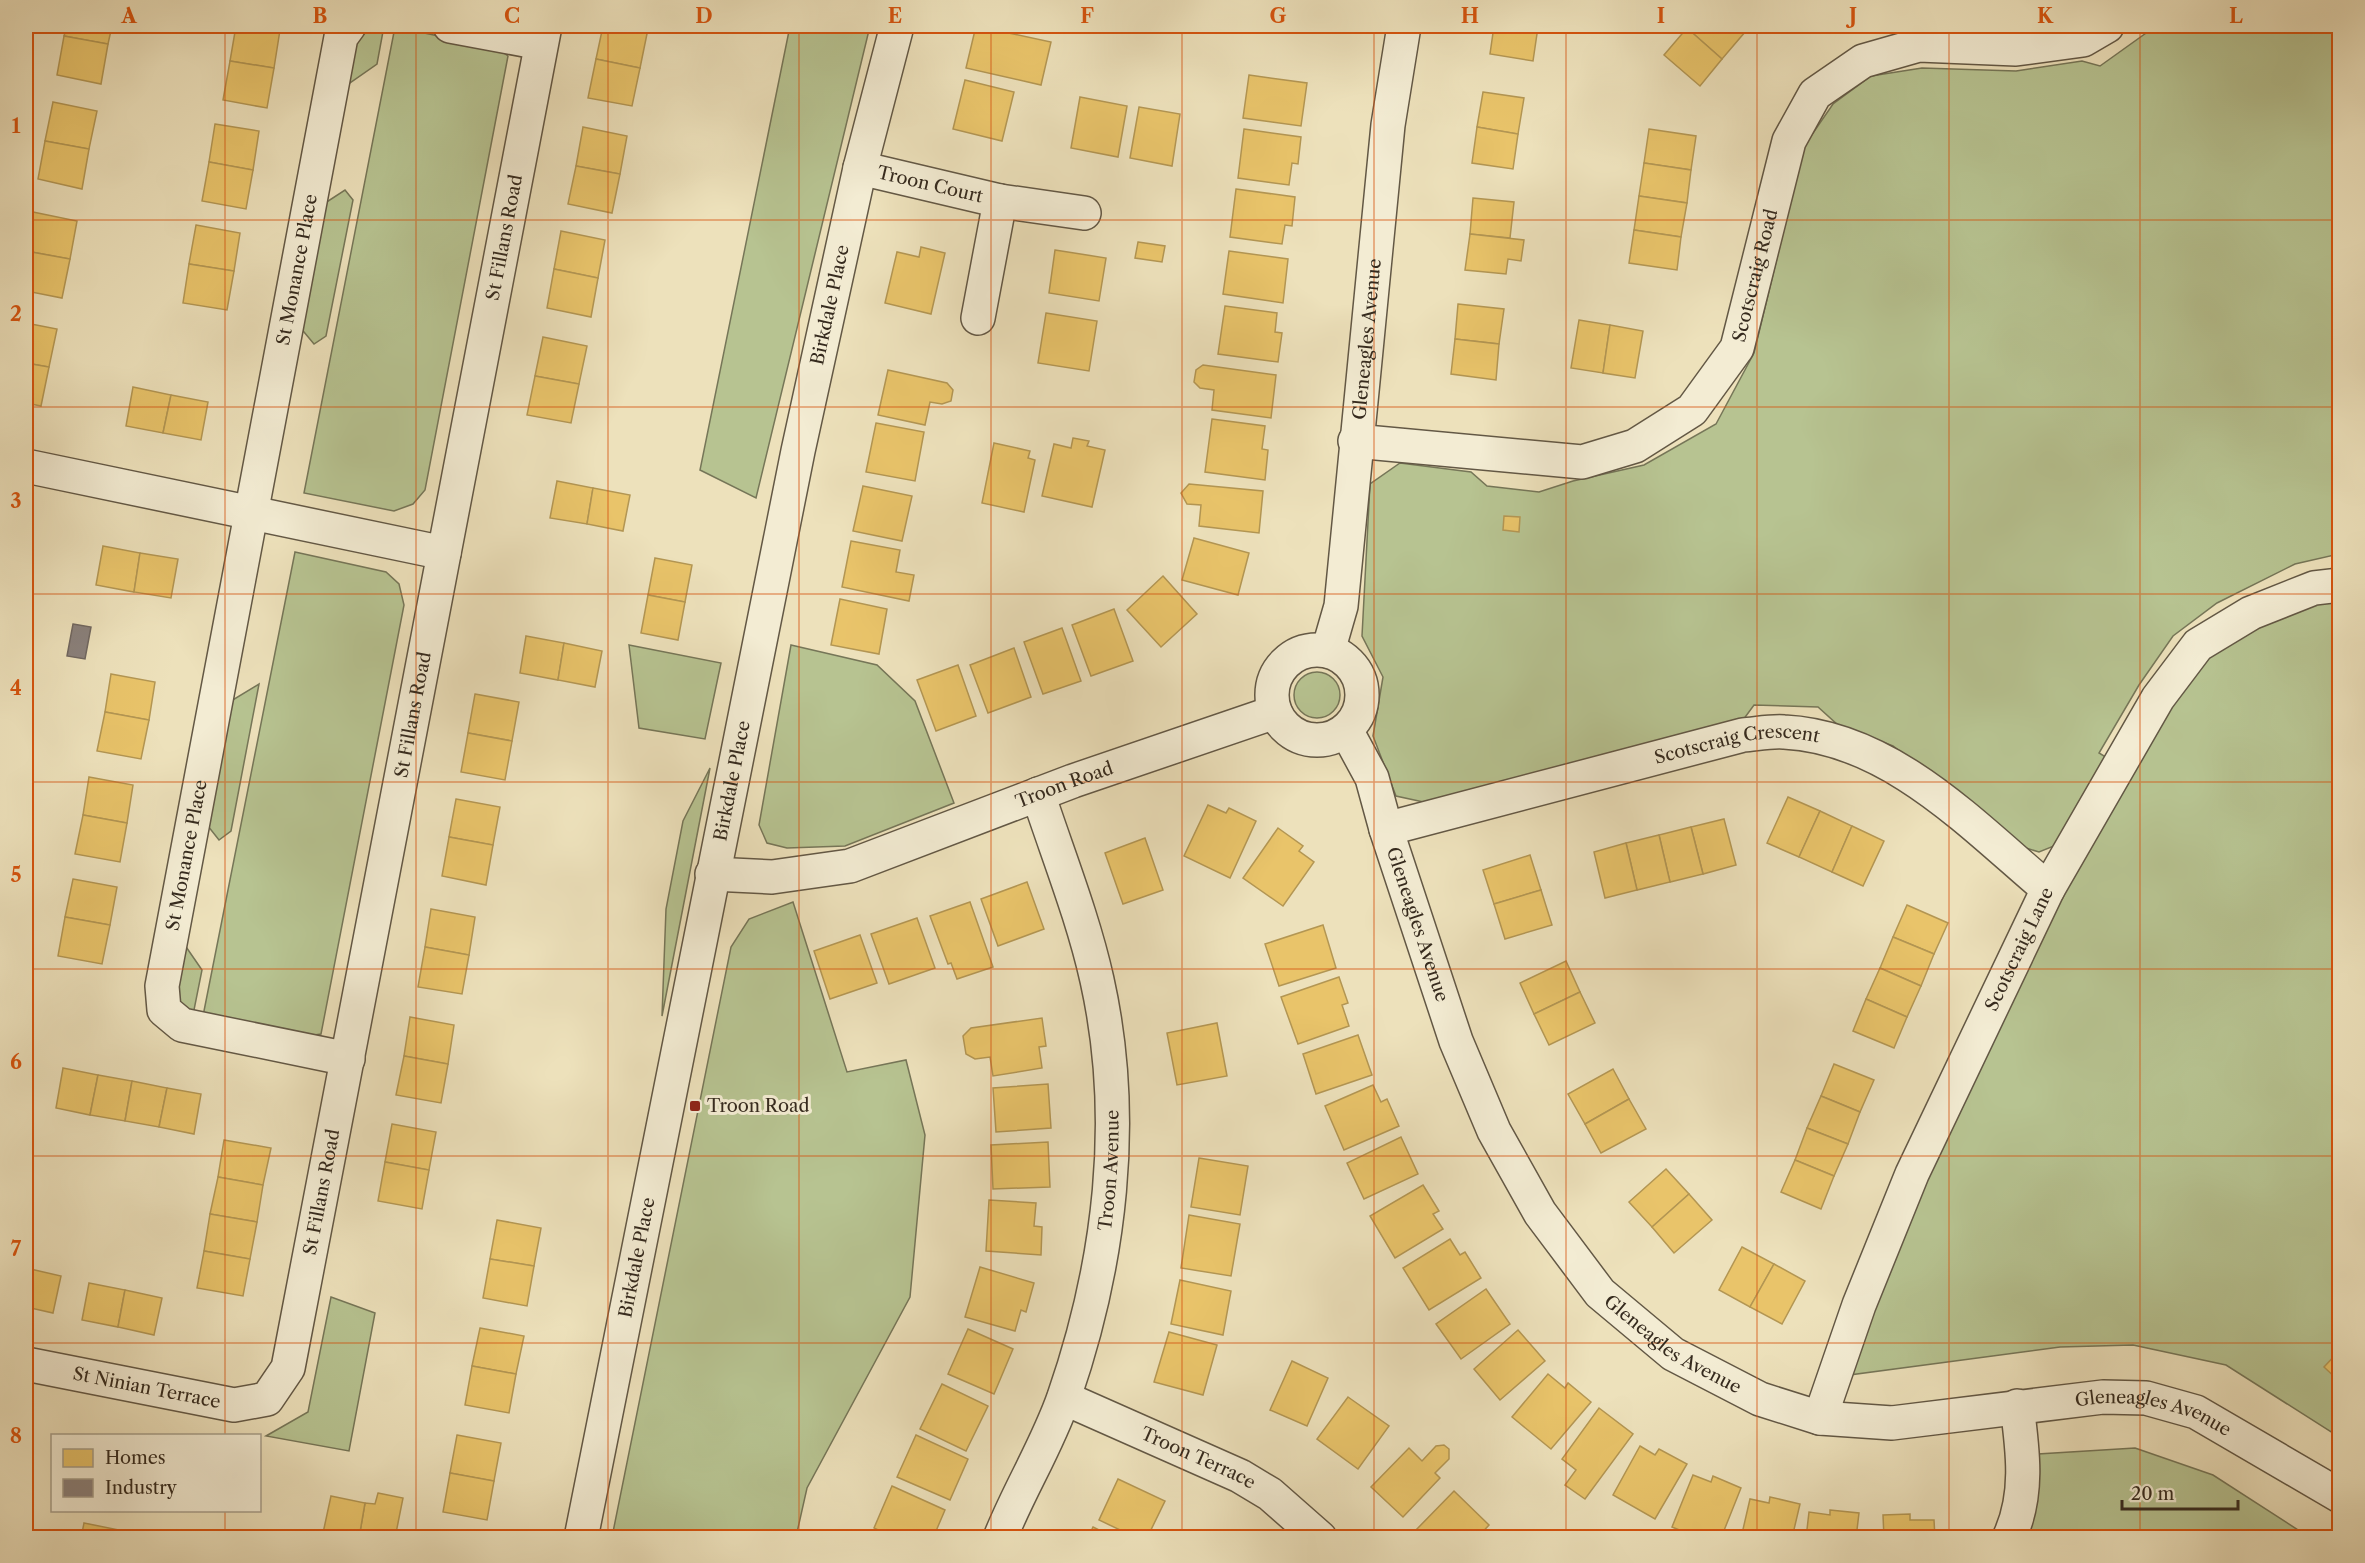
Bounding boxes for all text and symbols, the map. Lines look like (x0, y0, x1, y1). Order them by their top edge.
text: A (120, 4, 137, 28)
text: B (313, 4, 328, 28)
text: C (504, 4, 520, 28)
text: D (695, 4, 713, 28)
text: E (888, 4, 902, 28)
text: F (1080, 4, 1094, 28)
text: G (1270, 4, 1287, 28)
text: H (1461, 4, 1479, 28)
text: I (1657, 4, 1665, 28)
text: J (1845, 4, 1857, 28)
text: K (2037, 4, 2054, 28)
text: L (2229, 4, 2243, 28)
text: 1 (12, 114, 21, 138)
street label: Troon Court (875, 161, 986, 208)
street label: St Fillans Road (482, 173, 527, 302)
street label: St Monance Place (272, 192, 322, 347)
street label: Scotscraig Road (1728, 207, 1782, 344)
street label: Birkdale Place (806, 243, 854, 367)
street label: Gleneagles Avenue (1348, 258, 1386, 421)
text: 2 (10, 302, 22, 326)
text: 3 (10, 489, 22, 513)
street label: St Fillans Road (390, 650, 436, 780)
text: 4 (10, 676, 22, 700)
street label: Birkdale Place (709, 719, 755, 843)
street label: Scotscraig Crescent (1652, 721, 1822, 769)
street label: Troon Road (1012, 757, 1116, 813)
street label: St Monance Place (162, 778, 212, 933)
street label: Gleneagles Avenue (1382, 844, 1453, 1005)
text: 5 (10, 863, 22, 887)
street label: Scotscraig Lane (1980, 884, 2058, 1015)
text: 6 (10, 1050, 22, 1074)
place label: Troon Road (707, 1095, 809, 1117)
marker: Troon Road (688, 1099, 702, 1113)
street label: Troon Avenue (1094, 1110, 1123, 1232)
street label: St Fillans Road (299, 1127, 345, 1257)
street label: Birkdale Place (614, 1195, 660, 1320)
text: 7 (11, 1237, 22, 1261)
street label: Gleneagles Avenue (1600, 1290, 1745, 1398)
street label: St Ninian Terrace (71, 1362, 222, 1413)
street label: Gleneagles Avenue (2074, 1386, 2235, 1441)
street label: Troon Terrace (1138, 1422, 1260, 1494)
text: 8 (10, 1424, 22, 1448)
legend (51, 1434, 261, 1512)
text: Homes (105, 1447, 166, 1469)
scale bar (2122, 1473, 2238, 1511)
text: Industry (105, 1477, 178, 1499)
text: 20 m (2131, 1483, 2175, 1505)

